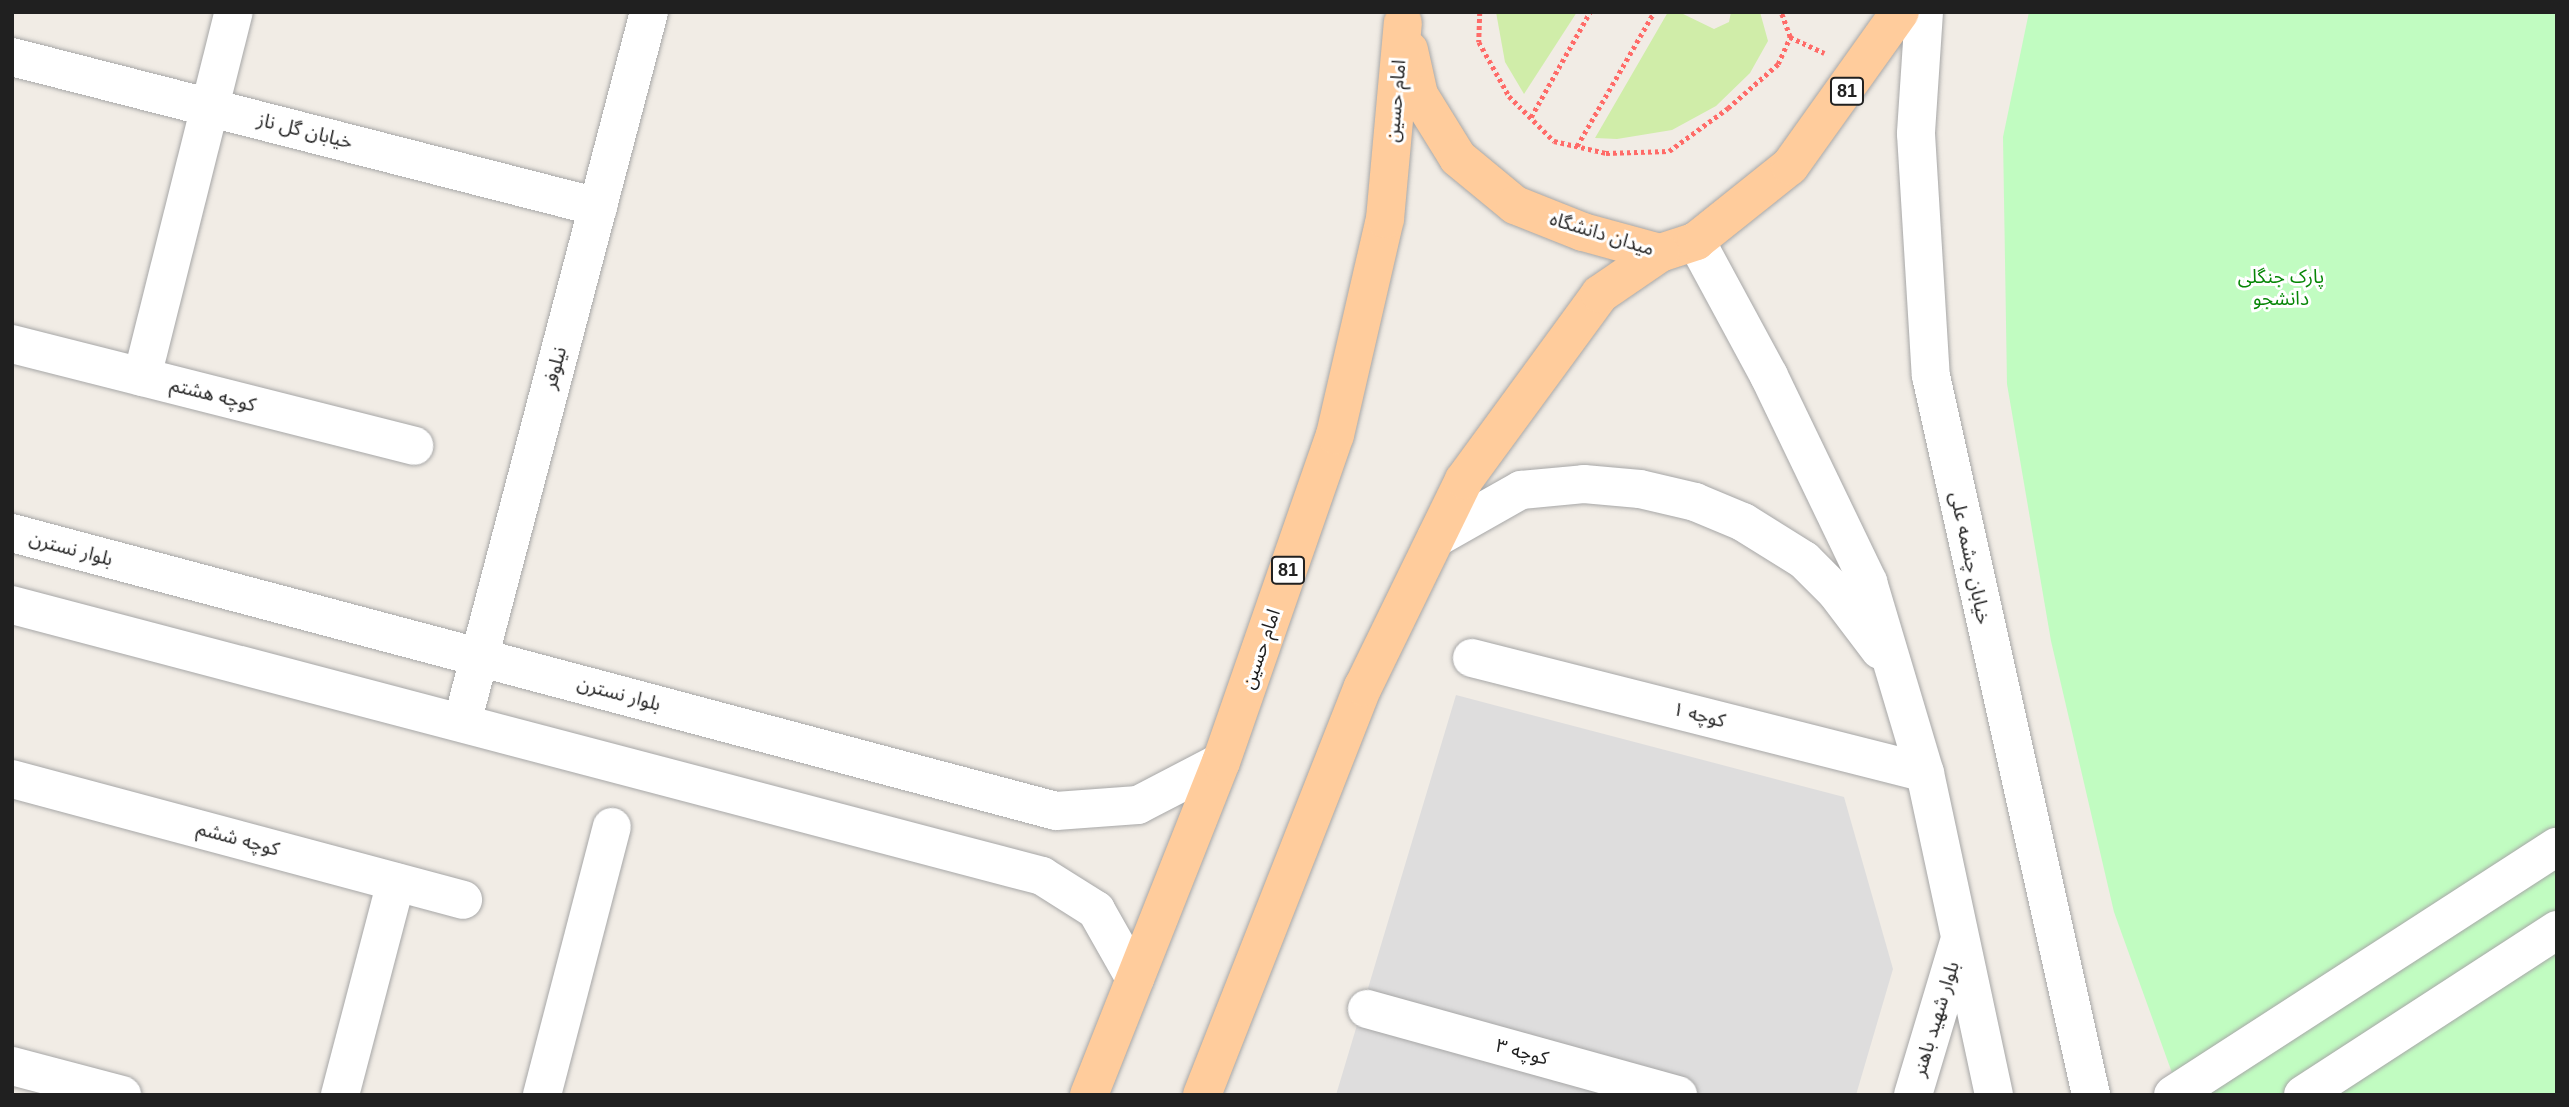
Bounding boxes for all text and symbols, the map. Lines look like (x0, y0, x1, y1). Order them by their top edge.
street label: امام حسین (1381, 59, 1411, 143)
road number: 81 (1829, 76, 1864, 106)
street label: خیابان گل ناز (255, 108, 355, 154)
street label: میدان دانشگاه (1547, 207, 1657, 261)
park label: پارک جنگلی دانشجو (2238, 266, 2324, 310)
street label: نیلوفر (538, 344, 572, 392)
street label: کوچه هشتم (168, 373, 258, 417)
street label: خیابان چشمه علی (1945, 490, 1995, 626)
street label: بلوار نسترن (27, 527, 115, 571)
road number: 81 (1270, 556, 1306, 584)
street label: امام حسین (1237, 606, 1285, 692)
street label: بلوار نسترن (575, 672, 663, 716)
street label: کوچه ۱ (1670, 697, 1728, 733)
street label: کوچه ششم (194, 817, 282, 861)
street label: بلوار شهید باهنر (1908, 959, 1964, 1079)
street label: کوچه ۳ (1493, 1034, 1551, 1070)

